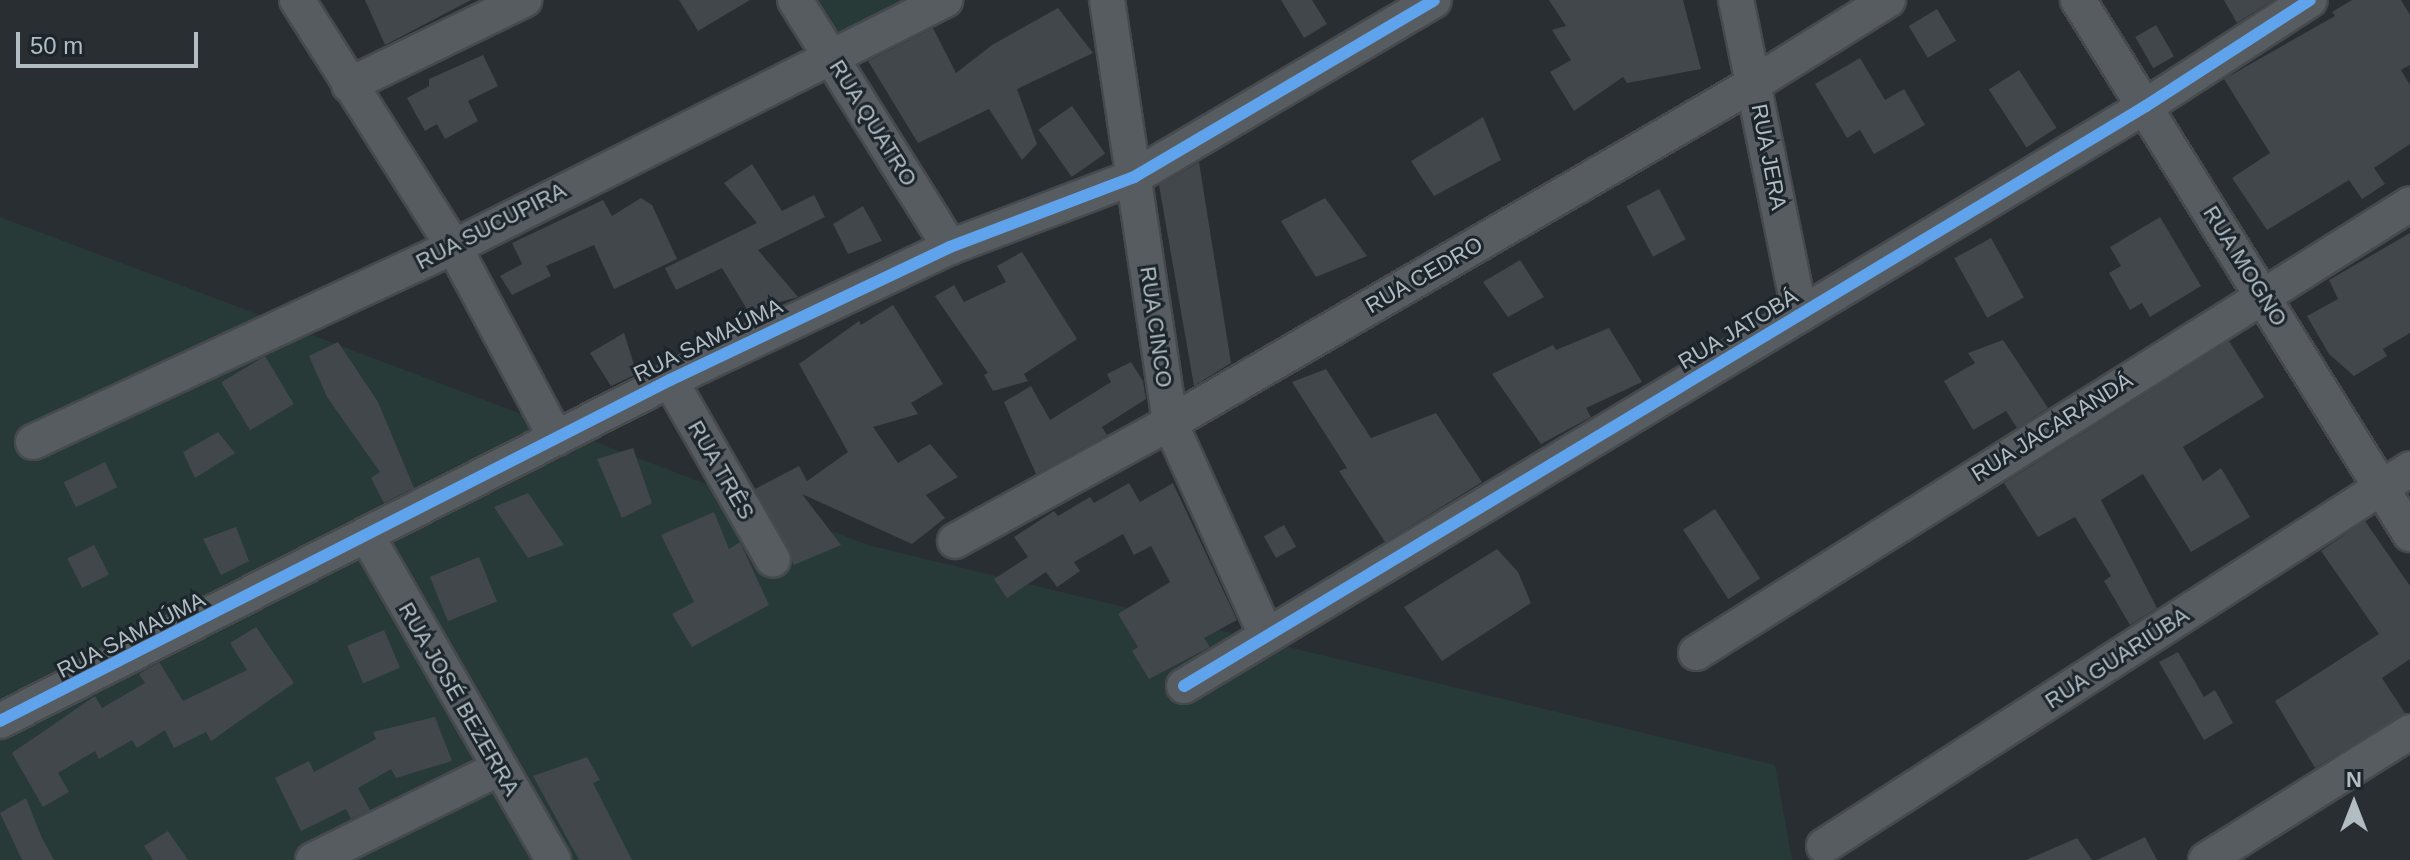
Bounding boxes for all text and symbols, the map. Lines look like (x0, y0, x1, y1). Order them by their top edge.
scale bar (20, 16, 202, 66)
text: 50 m (30, 32, 83, 59)
street label: RUA QUATRO (823, 55, 923, 191)
street label: RUA JERA (1746, 101, 1792, 213)
street label: RUA SUCUPIRA (411, 177, 571, 275)
street label: RUA MOGNO (2197, 200, 2293, 332)
street label: RUA CEDRO (1360, 231, 1488, 319)
street label: RUA CINCO (1134, 264, 1178, 390)
street label: RUA JATOBÁ (1673, 283, 1803, 375)
street label: RUA SAMAÚMA (629, 292, 787, 388)
street label: RUA JACARANDÁ (1966, 367, 2138, 487)
street label: RUA TRÊS (682, 415, 760, 525)
street label: RUA SAMAÚMA (52, 586, 210, 684)
street label: RUA JOSÉ BEZERRA (393, 597, 525, 801)
street label: RUA GUARIÚBA (2040, 601, 2194, 715)
north arrow (2314, 764, 2394, 844)
text: N (2346, 767, 2362, 792)

